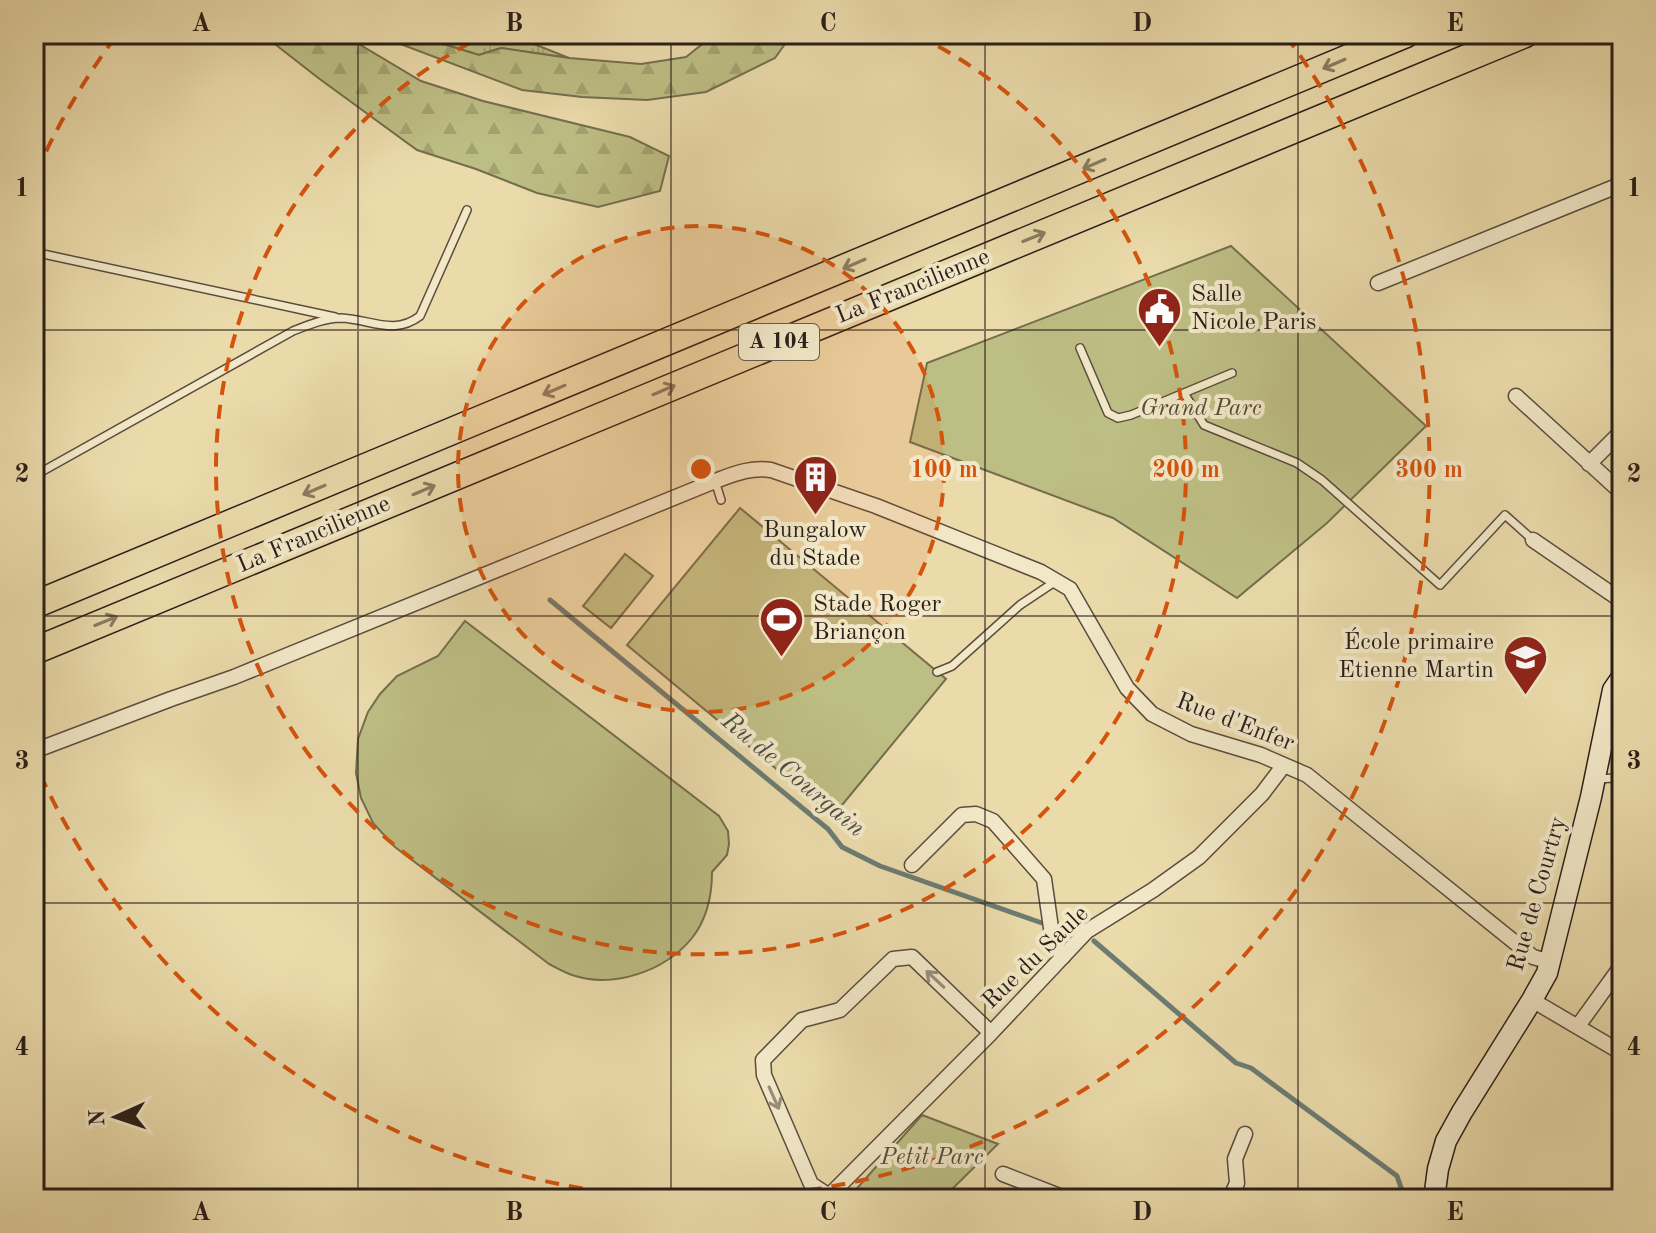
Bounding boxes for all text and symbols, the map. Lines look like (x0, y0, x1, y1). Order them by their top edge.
text: A (191, 11, 211, 37)
text: B (505, 11, 523, 37)
text: C (819, 11, 837, 37)
text: D (1132, 11, 1152, 37)
text: E (1446, 11, 1464, 37)
one-way arrow (1322, 57, 1347, 72)
one-way arrow (1082, 158, 1107, 173)
text: 1 (14, 176, 30, 202)
text: 1 (1626, 176, 1642, 202)
one-way arrow (1021, 229, 1046, 243)
street label: La Francilienne (833, 245, 993, 329)
one-way arrow (842, 258, 867, 273)
place label: Salle Nicole Paris (1191, 283, 1316, 335)
public building icon: Salle Nicole Paris (1136, 285, 1184, 348)
road number: A 104 (739, 324, 819, 360)
one-way arrow (651, 382, 676, 396)
one-way arrow (542, 383, 567, 398)
park label: Grand Parc (1140, 397, 1262, 421)
building icon: Bungalow du Stade (791, 453, 839, 516)
centre of rings (687, 455, 715, 483)
text: 100 m (910, 459, 978, 483)
text: 200 m (1152, 459, 1220, 483)
text: 300 m (1395, 459, 1463, 483)
text: 2 (14, 462, 30, 488)
text: 2 (1626, 462, 1642, 488)
one-way arrow (411, 481, 436, 496)
one-way arrow (302, 484, 327, 498)
street label: La Francilienne (234, 492, 394, 578)
place label: Bungalow du Stade (763, 519, 867, 571)
place label: Stade Roger Briançon (813, 593, 942, 645)
sports icon: Stade Roger Briançon (758, 595, 806, 658)
one-way arrow (93, 613, 118, 628)
place label: École primaire Etienne Martin (1338, 627, 1494, 683)
school or university icon: École primaire Etienne Martin (1501, 633, 1549, 696)
street label: Rue d'Enfer (1173, 690, 1297, 757)
water label: Ru de Courgain (716, 707, 870, 842)
text: 3 (14, 749, 30, 775)
text: 3 (1626, 749, 1642, 775)
street label: Rue de Courtry (1504, 814, 1572, 974)
street label: Rue du Saule (978, 902, 1094, 1014)
one-way arrow (925, 970, 945, 989)
text: 4 (14, 1035, 30, 1061)
text: 4 (1626, 1035, 1642, 1061)
north arrow (76, 1077, 156, 1157)
one-way arrow (767, 1085, 782, 1110)
text: N (87, 1109, 109, 1127)
park label: Petit Parc (879, 1146, 984, 1170)
text: A (191, 1200, 211, 1226)
text: B (505, 1200, 523, 1226)
text: C (819, 1200, 837, 1226)
text: D (1132, 1200, 1152, 1226)
text: E (1446, 1200, 1464, 1226)

